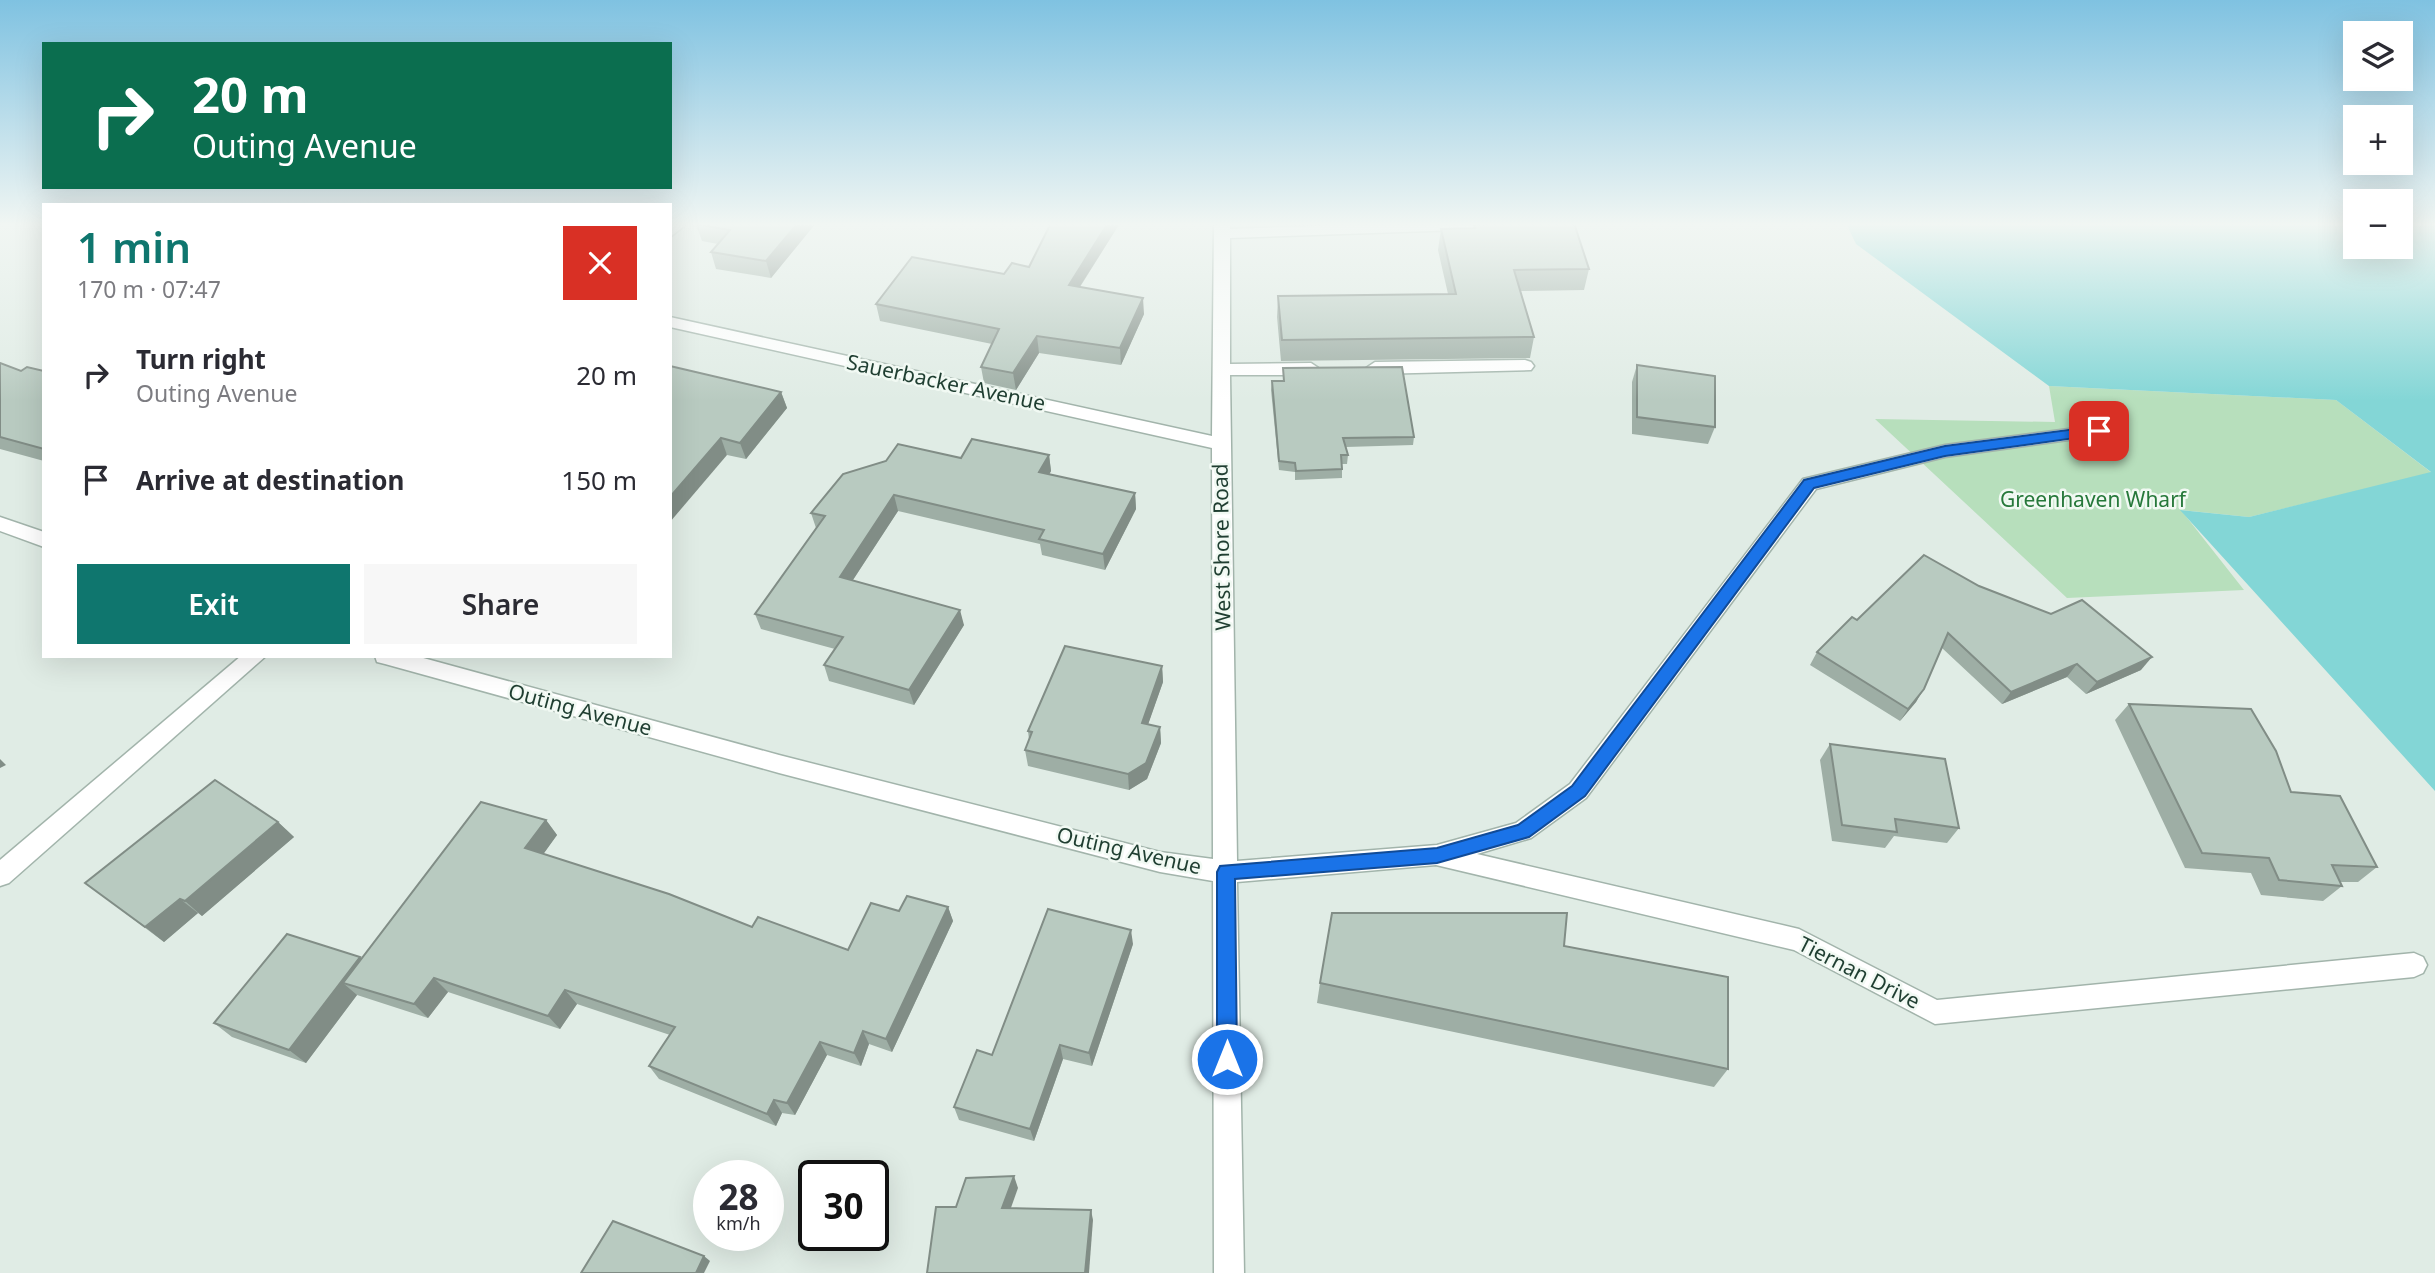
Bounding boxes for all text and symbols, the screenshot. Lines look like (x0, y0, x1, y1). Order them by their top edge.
map controls (2343, 21, 2413, 259)
button: layers (2343, 21, 2413, 91)
text: 20 m (192, 61, 309, 127)
icon: right (77, 70, 168, 161)
button: + (2343, 105, 2413, 175)
text: Outing Avenue (192, 124, 417, 167)
button: − (2343, 189, 2413, 259)
text: 1 min (77, 218, 191, 275)
button: close (563, 226, 637, 300)
text: 170 m · 07:47 (77, 273, 221, 305)
text: Turn right (136, 341, 266, 377)
street label: Sauerbacker Avenue (844, 347, 1048, 417)
icon: right (77, 356, 115, 394)
text: 20 m (576, 357, 637, 393)
text: Outing Avenue (136, 377, 298, 409)
pin (2069, 401, 2129, 461)
icon: arrive (2080, 412, 2118, 450)
icon: arrive (77, 461, 115, 499)
text: Arrive at destination (136, 462, 405, 498)
text: 150 m (561, 462, 637, 498)
street label: West Shore Road (1206, 463, 1236, 631)
park label: Greenhaven Wharf (2000, 485, 2188, 513)
button: Exit (77, 564, 350, 644)
button: Share (364, 564, 637, 644)
street label: Outing Avenue (505, 676, 655, 742)
street label: Outing Avenue (1054, 820, 1204, 880)
street label: Tiernan Drive (1794, 930, 1925, 1015)
position arrow (1190, 1022, 1264, 1096)
speed limit sign: 30 (798, 1160, 889, 1251)
text: 28 (718, 1173, 759, 1220)
text: km/h (716, 1211, 761, 1235)

